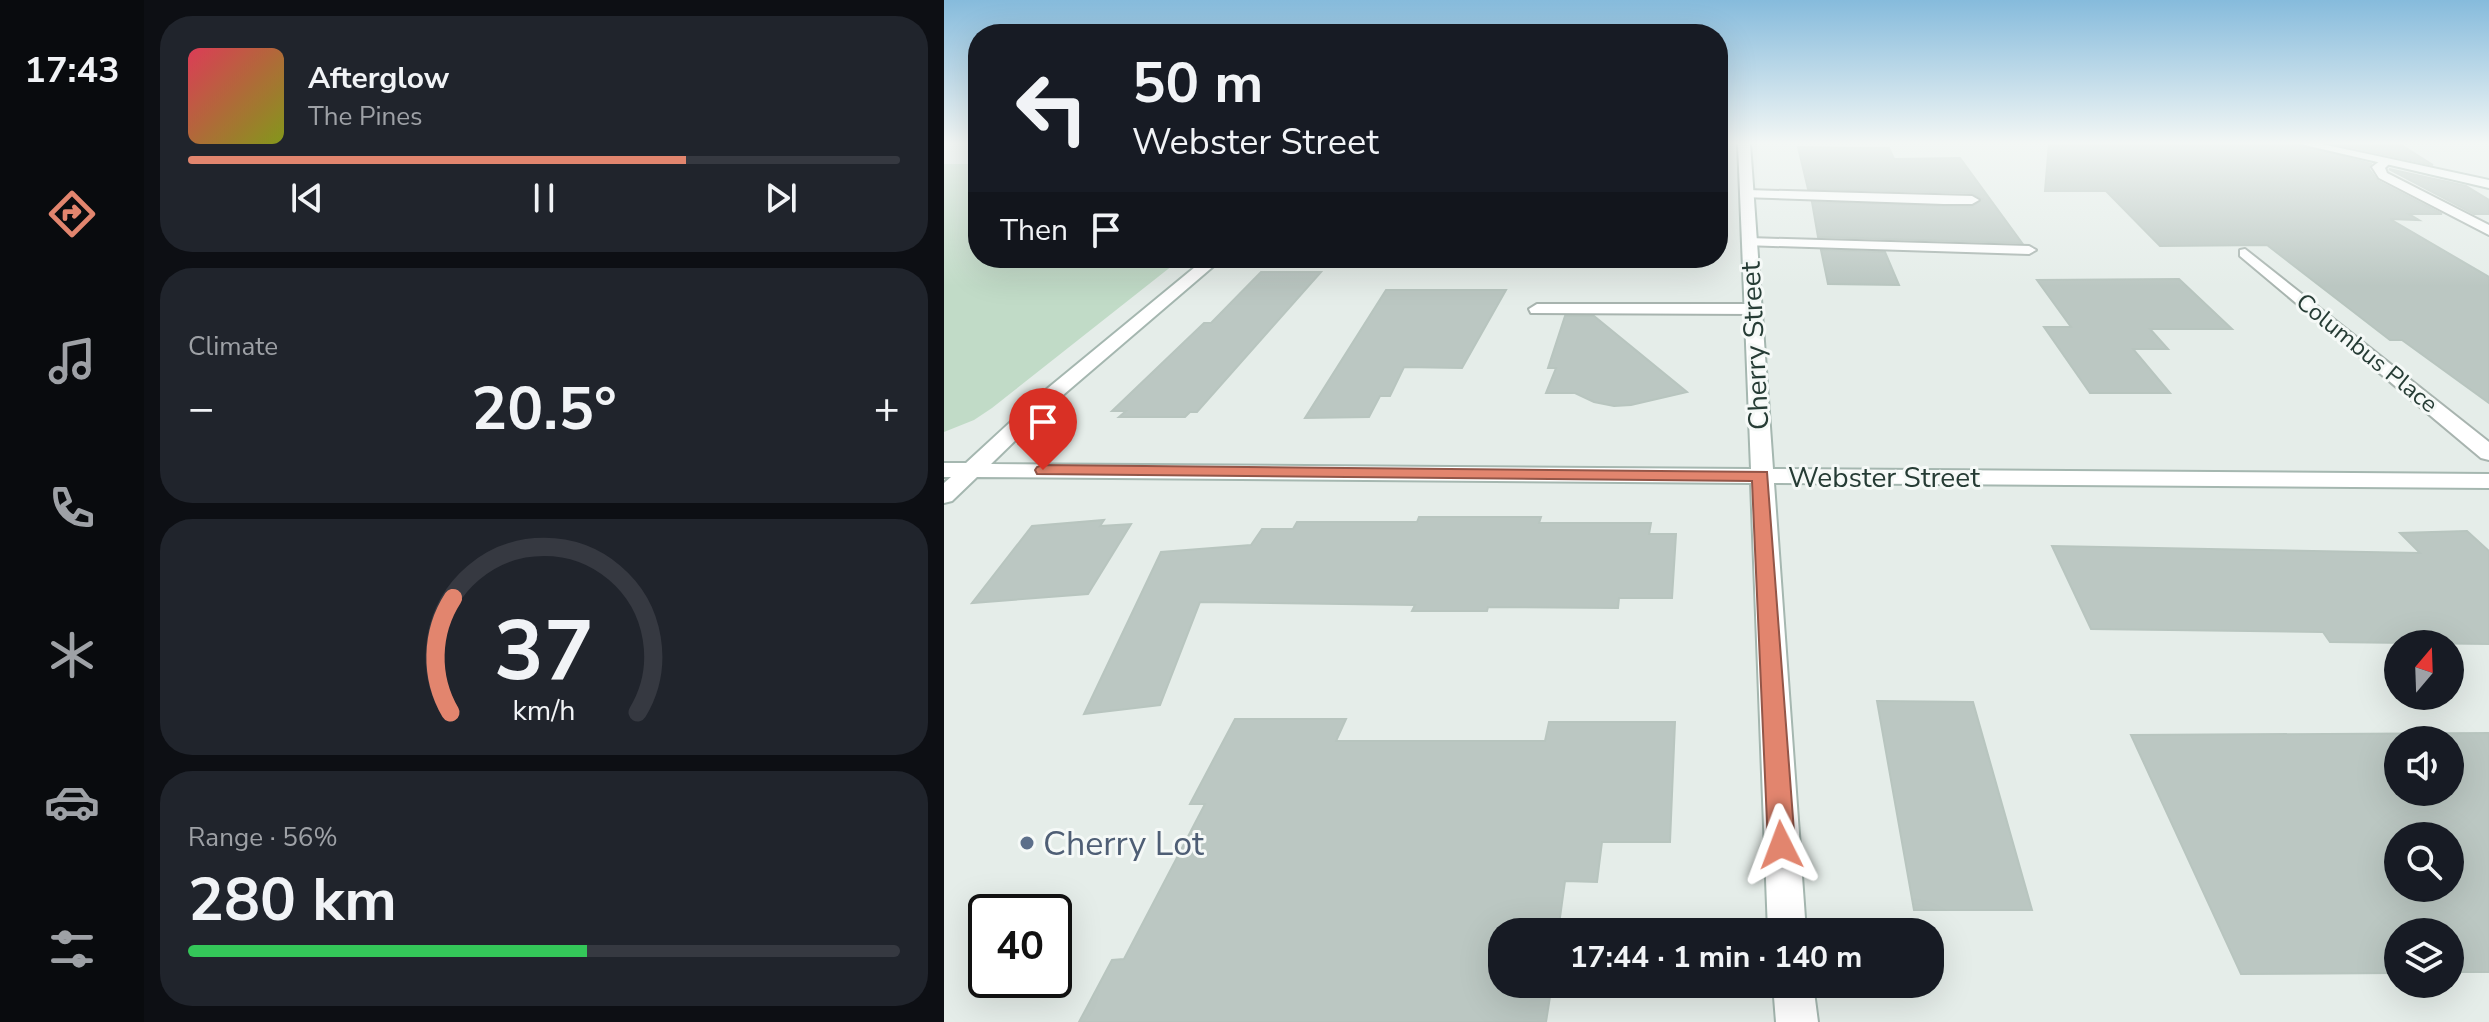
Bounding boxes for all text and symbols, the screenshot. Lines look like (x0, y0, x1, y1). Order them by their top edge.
text: 50 m (1132, 45, 1263, 122)
text: 17:43 (24, 46, 120, 95)
icon: left (1000, 56, 1104, 160)
text: Afterglow (308, 58, 449, 99)
text: The Pines (308, 99, 423, 134)
text: Webster Street (1132, 118, 1379, 167)
icon: previous (285, 176, 329, 220)
icon: pause (522, 176, 566, 220)
icon: next (759, 176, 803, 220)
icon: directions (44, 186, 100, 242)
icon: arrive (1084, 208, 1128, 252)
text: Then (1000, 210, 1068, 251)
street label: Cherry Street (1732, 261, 1778, 431)
street label: Columbus Place (2289, 286, 2445, 420)
text: Climate (188, 329, 278, 364)
icon: music (44, 333, 100, 389)
text: 20.5° (471, 368, 617, 450)
text: − (188, 379, 214, 439)
text: + (874, 379, 900, 439)
pin (1009, 388, 1077, 470)
icon: arrive (1021, 400, 1065, 444)
street label: Webster Street (1788, 459, 1980, 497)
icon: phone (44, 480, 100, 536)
text: 37 (494, 594, 594, 707)
icon: climate (44, 627, 100, 683)
north arrow (2384, 630, 2464, 710)
map controls (2384, 630, 2464, 998)
text: km/h (513, 691, 575, 730)
button: sound (2384, 726, 2464, 806)
icon: car (44, 774, 100, 830)
position arrow (1739, 803, 1823, 887)
text: Range · 56% (188, 820, 338, 855)
place label: Cherry Lot (1043, 821, 1205, 867)
button: search (2384, 822, 2464, 902)
marker: Cherry Lot (1018, 834, 1036, 852)
text: 280 km (188, 859, 397, 941)
speed limit sign: 40 (968, 894, 1072, 998)
button: layers (2384, 918, 2464, 998)
icon: filters (44, 921, 100, 977)
text: 17:44 · 1 min · 140 m (1570, 937, 1862, 978)

